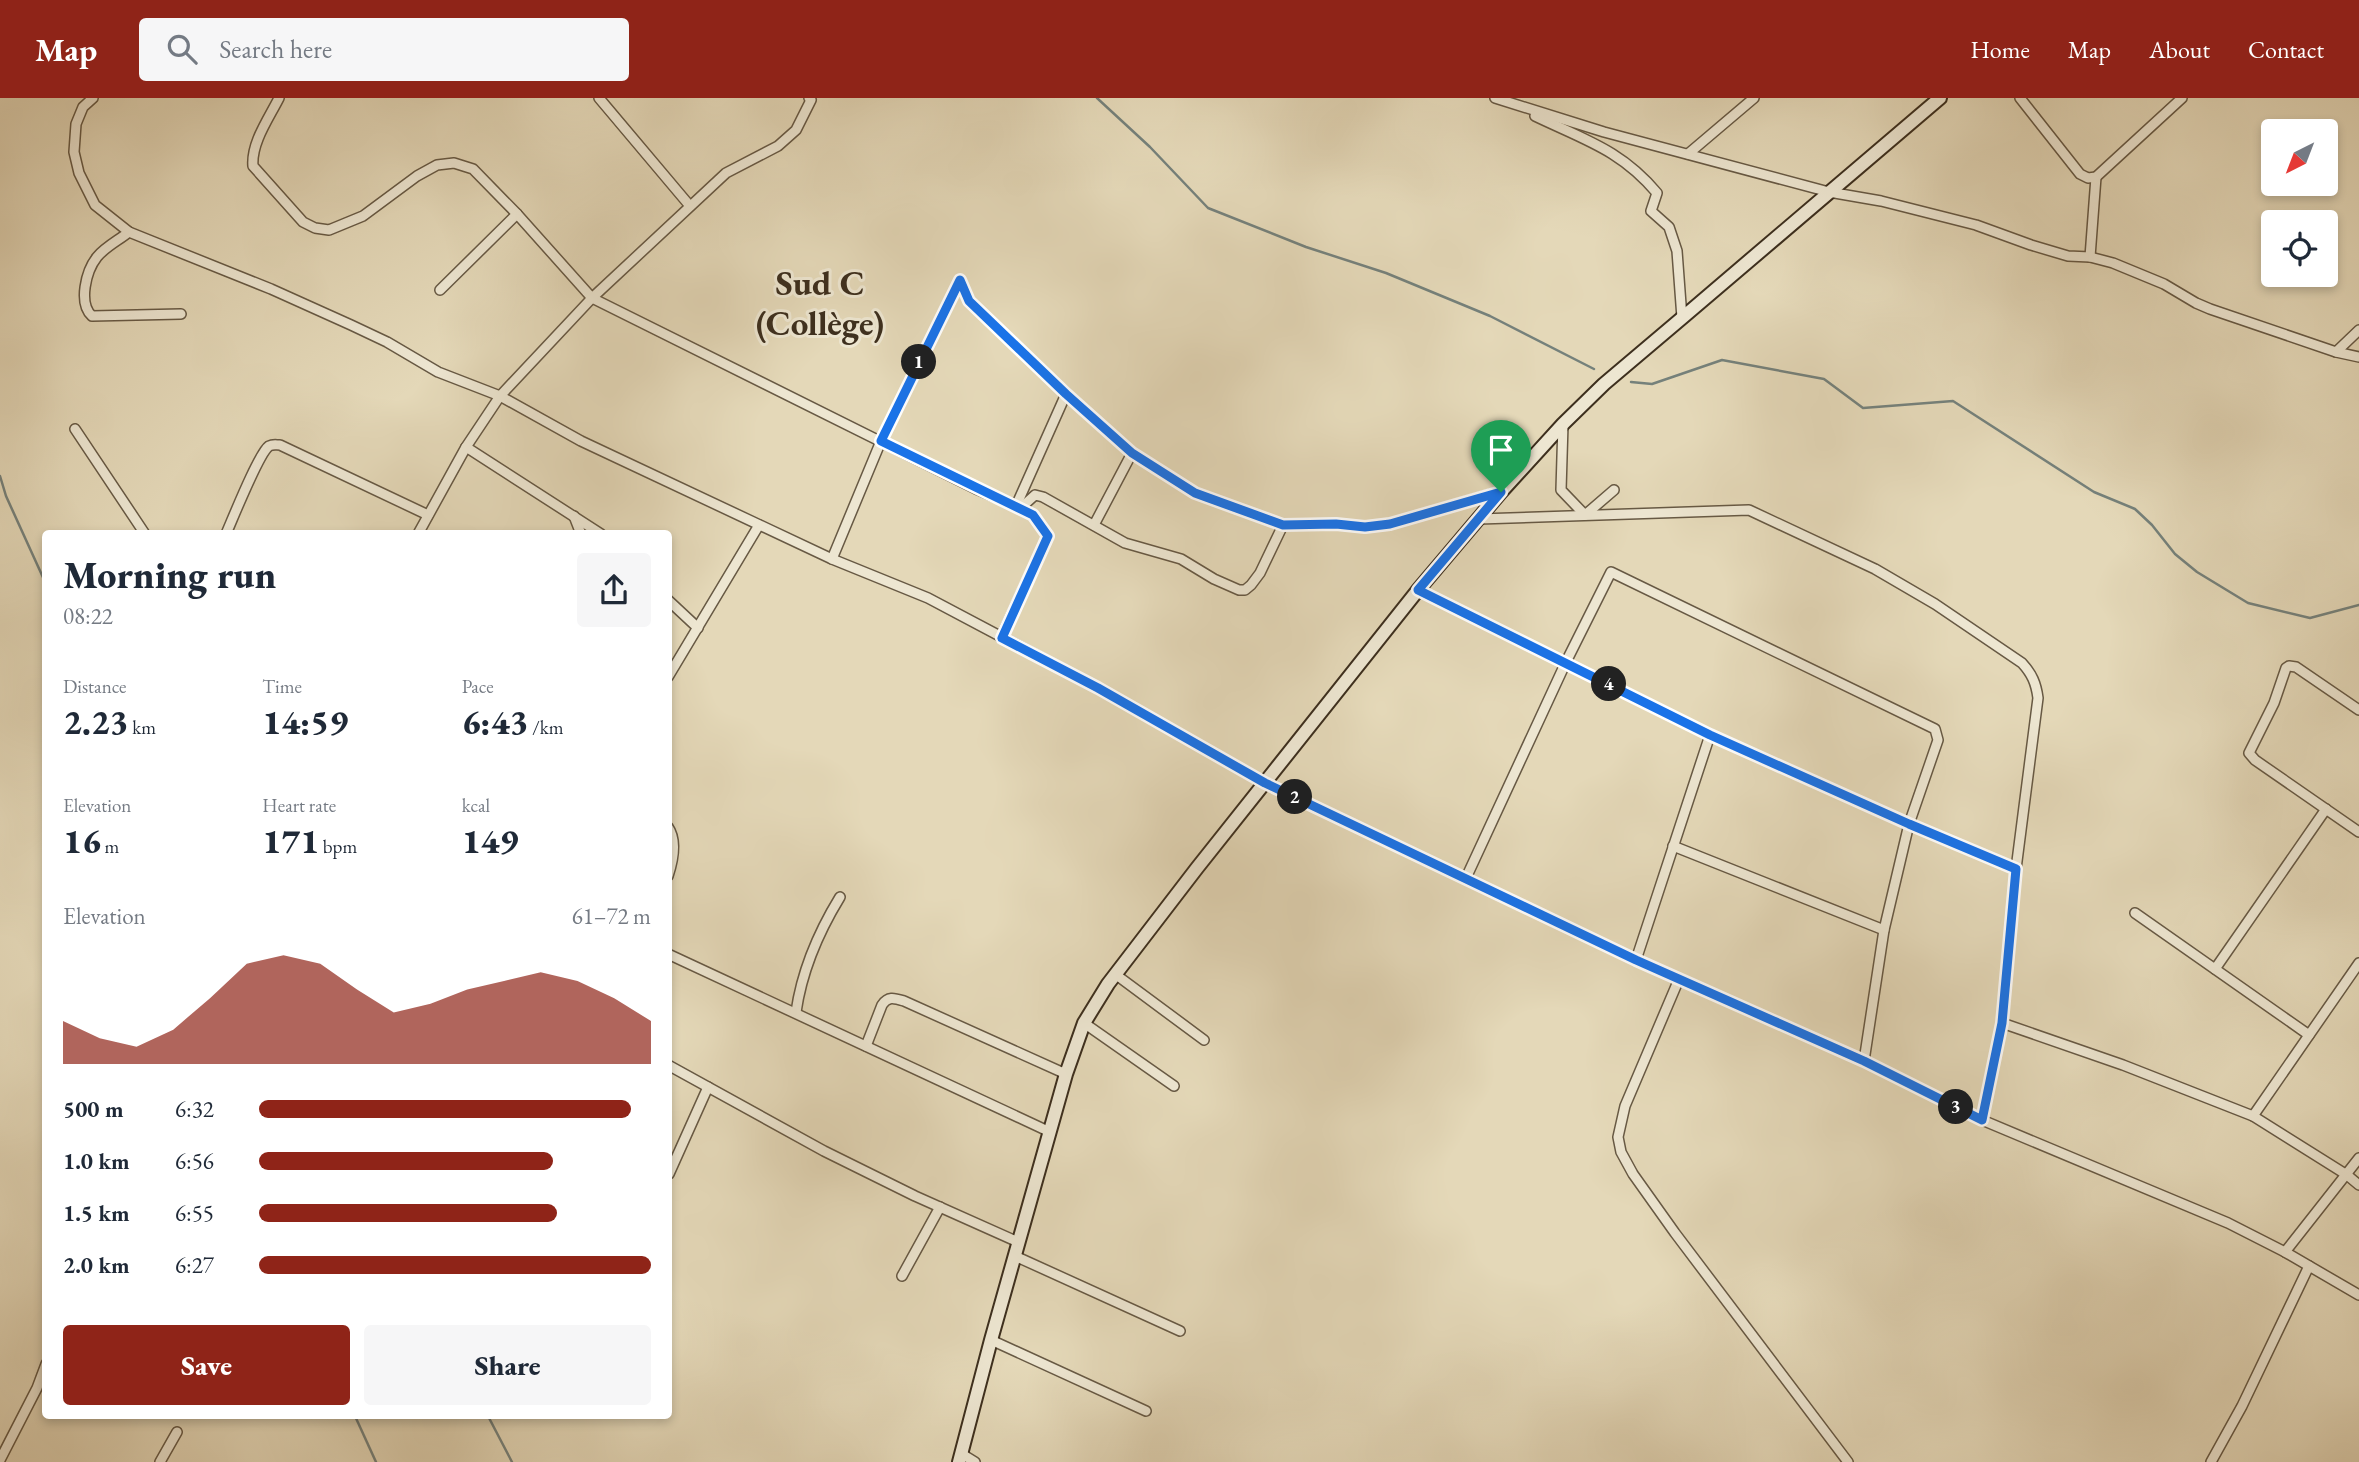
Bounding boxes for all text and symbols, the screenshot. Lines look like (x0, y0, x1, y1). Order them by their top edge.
search box (139, 18, 629, 81)
text: Map (35, 28, 97, 71)
icon: search (163, 30, 201, 68)
text: Search here (219, 32, 332, 66)
text: Home (1970, 34, 2030, 65)
text: Map (2068, 34, 2111, 65)
text: About (2149, 34, 2210, 65)
text: Contact (2248, 34, 2324, 65)
north arrow (2261, 119, 2338, 196)
map controls (2261, 119, 2338, 287)
button: locate (2261, 210, 2338, 287)
district label: Sud C (Collège) (756, 260, 884, 345)
pin: 1 (902, 344, 936, 380)
text: 1 (913, 349, 924, 374)
pin (1471, 420, 1531, 492)
icon: arrive (1482, 431, 1520, 469)
text: Morning run (63, 550, 276, 599)
button: share (577, 553, 651, 627)
text: 08:22 (63, 601, 113, 631)
pin: 4 (1592, 666, 1626, 702)
text: 4 (1603, 671, 1614, 696)
text: Distance (63, 674, 126, 699)
text: Time (262, 674, 302, 699)
text: Pace (462, 674, 494, 699)
text: 2.23 (63, 699, 129, 744)
text: 14:59 (262, 699, 348, 744)
text: 6:43 (462, 699, 528, 744)
text: km (129, 715, 156, 740)
text: /km (528, 715, 564, 740)
pin: 2 (1278, 780, 1312, 814)
text: 2 (1289, 784, 1300, 809)
text: Elevation (63, 793, 131, 818)
text: Heart rate (262, 793, 336, 818)
text: kcal (462, 793, 490, 818)
text: 16 (63, 818, 101, 863)
text: 171 (262, 818, 319, 863)
text: 149 (462, 818, 518, 863)
text: m (101, 834, 119, 859)
text: bpm (319, 834, 357, 859)
text: Elevation (63, 901, 146, 931)
text: 61–72 m (572, 901, 651, 931)
pin: 3 (1938, 1090, 1974, 1124)
text: 500 m (63, 1094, 124, 1124)
text: 6:32 (175, 1094, 214, 1124)
text: 3 (1950, 1094, 1961, 1119)
text: 1.0 km (63, 1146, 130, 1176)
text: 6:56 (175, 1146, 214, 1176)
text: 1.5 km (63, 1198, 130, 1228)
text: 6:55 (175, 1198, 214, 1228)
text: 2.0 km (63, 1250, 130, 1280)
text: 6:27 (175, 1250, 214, 1280)
button: Save (63, 1325, 350, 1405)
button: Share (364, 1325, 651, 1405)

